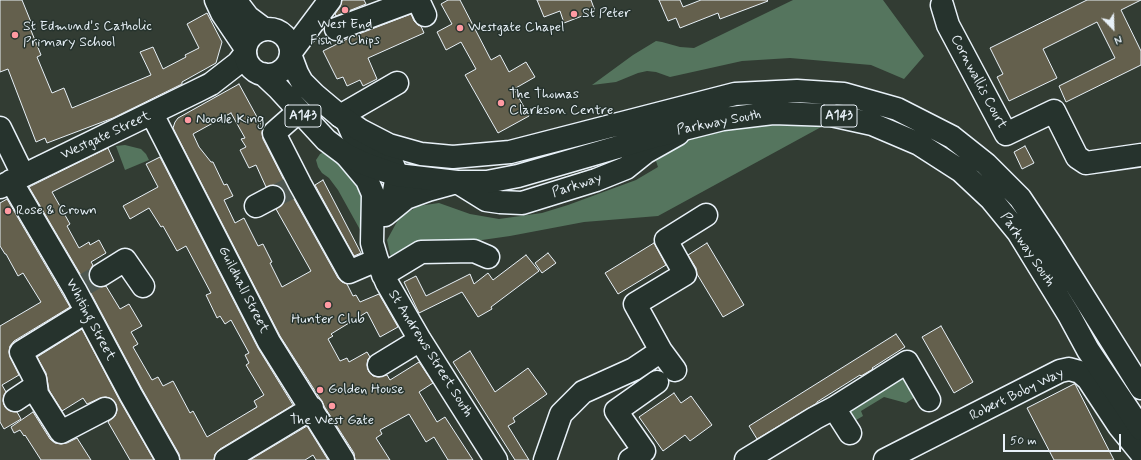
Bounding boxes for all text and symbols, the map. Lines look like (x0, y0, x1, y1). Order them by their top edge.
marker: West End Fish & Chips (340, 5, 350, 15)
place label: St Peter (582, 6, 631, 22)
north arrow (1093, 8, 1133, 48)
marker: St Peter (569, 9, 579, 19)
place label: West End Fish & Chips (310, 17, 380, 50)
place label: St Edmund's Catholic Primary School (23, 19, 152, 52)
place label: Westgate Chapel (468, 20, 565, 36)
marker: Westgate Chapel (455, 23, 465, 33)
marker: St Edmund's Catholic Primary School (10, 30, 20, 40)
text: N (1112, 31, 1124, 47)
street label: Cornwallis Court (946, 32, 1010, 132)
place label: The Thomas Clarkson Centre (509, 87, 613, 120)
marker: The Thomas Clarkson Centre (496, 98, 506, 108)
road number: A143 (285, 105, 321, 127)
road number: A143 (821, 105, 857, 127)
street label: Parkway South (675, 107, 763, 139)
street label: Westgate Street (59, 108, 153, 164)
place label: Noodle King (196, 112, 264, 128)
marker: Noodle King (183, 115, 193, 125)
street label: Parkway (550, 170, 604, 202)
place label: Rose & Crown (16, 203, 97, 219)
marker: Rose & Crown (3, 206, 13, 216)
street label: Parkway South (996, 210, 1058, 290)
street label: Guildhall Street (214, 244, 272, 336)
street label: Whiting Street (61, 276, 119, 364)
street label: St Andrews Street South (384, 287, 476, 421)
marker: Hunter Club (323, 300, 333, 310)
place label: Hunter Club (291, 312, 365, 328)
street label: Robert Boby Way (967, 365, 1067, 425)
place label: Golden House (328, 382, 404, 398)
marker: Golden House (315, 385, 325, 395)
marker: The West Gate (327, 401, 337, 411)
place label: The West Gate (290, 413, 374, 429)
scale bar (1005, 426, 1123, 452)
text: 50 m (1010, 433, 1037, 449)

